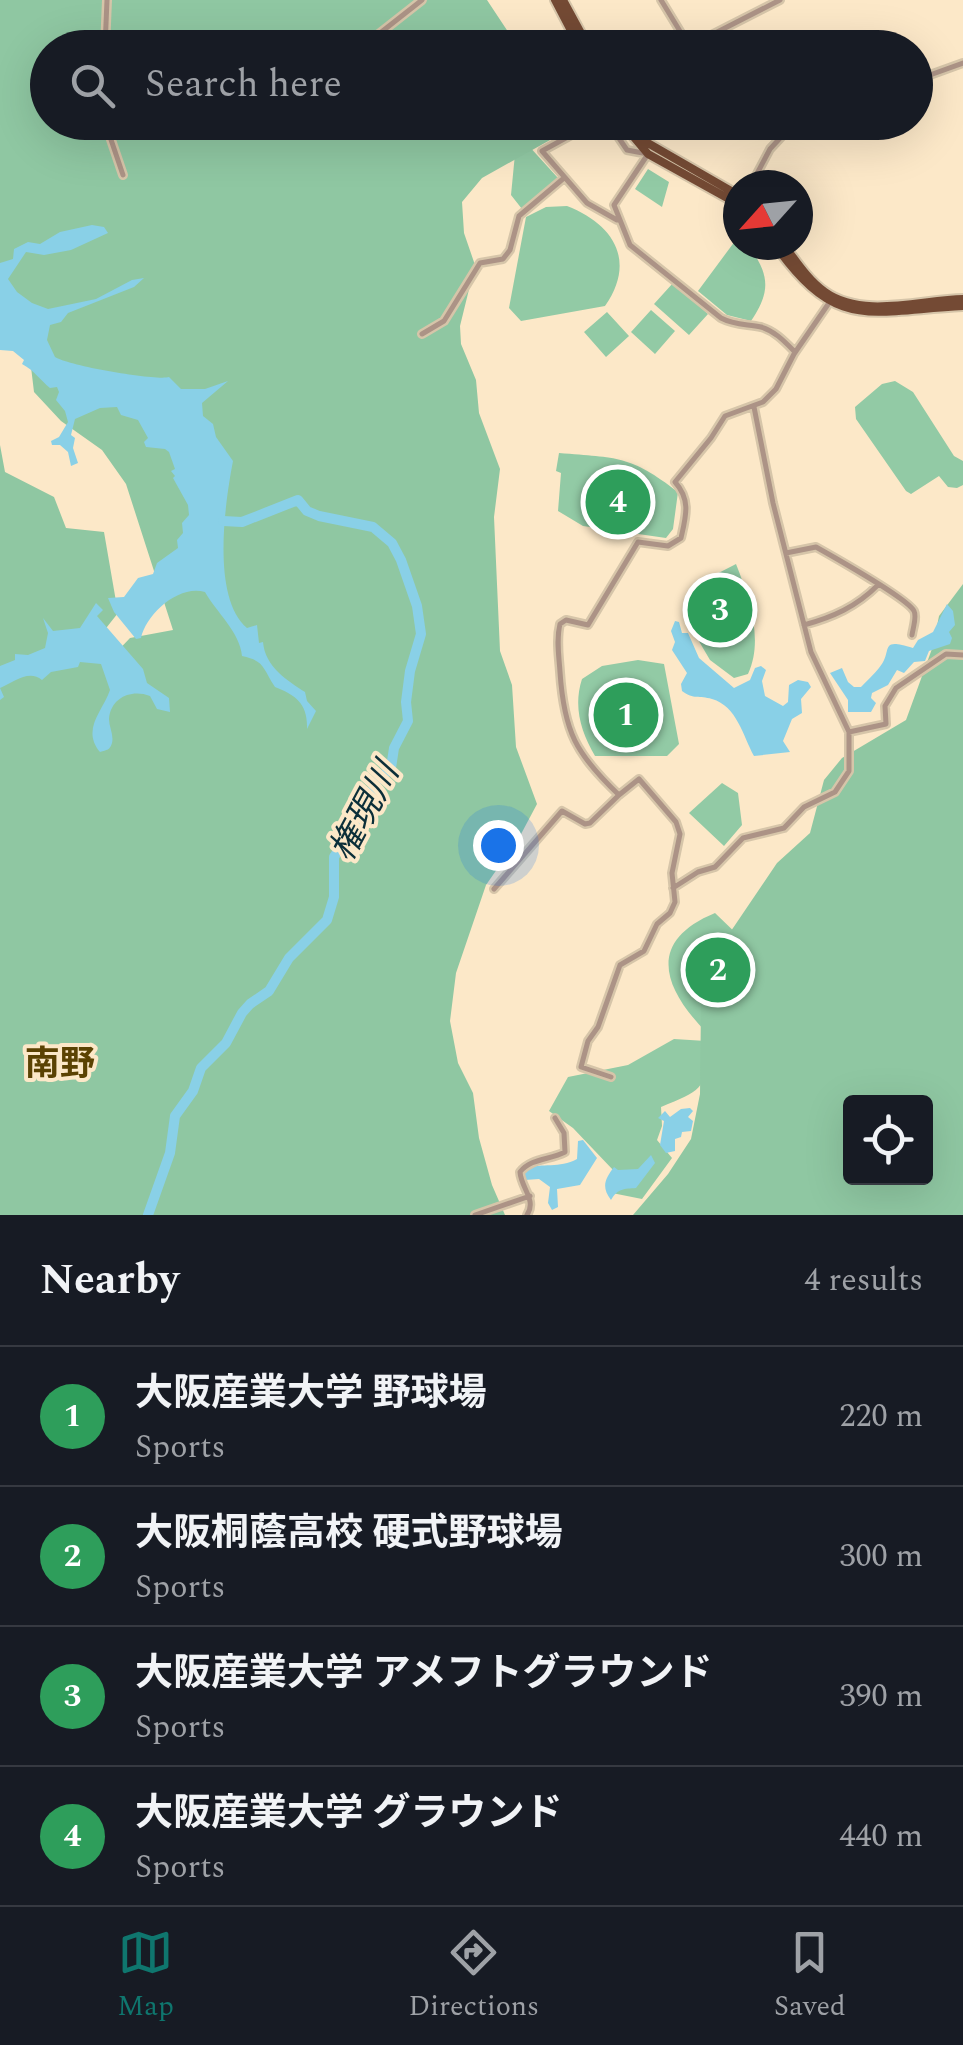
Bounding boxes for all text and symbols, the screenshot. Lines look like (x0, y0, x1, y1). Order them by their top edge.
search box (30, 30, 933, 140)
text: Search here (145, 56, 342, 114)
icon: search (65, 58, 120, 113)
north arrow (723, 170, 813, 260)
pin: 4 (586, 464, 650, 540)
pin: 3 (688, 572, 752, 648)
pin: 1 (594, 678, 658, 752)
water label: 権現川 (317, 750, 415, 871)
your location (473, 820, 524, 871)
pin: 2 (686, 932, 750, 1008)
district label: 南野 (25, 1038, 95, 1091)
map controls (843, 1095, 933, 1185)
button: locate (843, 1095, 933, 1185)
text: Nearby (40, 1249, 179, 1312)
text: 4 results (804, 1256, 923, 1305)
text: 大阪産業大学 野球場 (135, 1365, 487, 1423)
text: 1 (64, 1392, 81, 1441)
text: 220 m (839, 1392, 923, 1441)
text: Sports (135, 1423, 225, 1472)
text: 大阪桐蔭高校 硬式野球場 (135, 1505, 563, 1563)
text: 2 (64, 1532, 81, 1581)
text: 300 m (839, 1532, 923, 1581)
text: Sports (135, 1563, 225, 1612)
text: 大阪産業大学 アメフトグラウンド (135, 1645, 713, 1703)
text: 3 (64, 1672, 81, 1721)
text: 390 m (839, 1672, 923, 1721)
text: Sports (135, 1703, 225, 1752)
text: 大阪産業大学 グラウンド (135, 1785, 563, 1843)
text: 4 (64, 1812, 81, 1861)
text: 440 m (839, 1812, 923, 1861)
text: Sports (135, 1843, 225, 1892)
tab: Map (117, 1925, 174, 2028)
tab: Directions (408, 1925, 539, 2028)
tab: Saved (774, 1925, 846, 2028)

